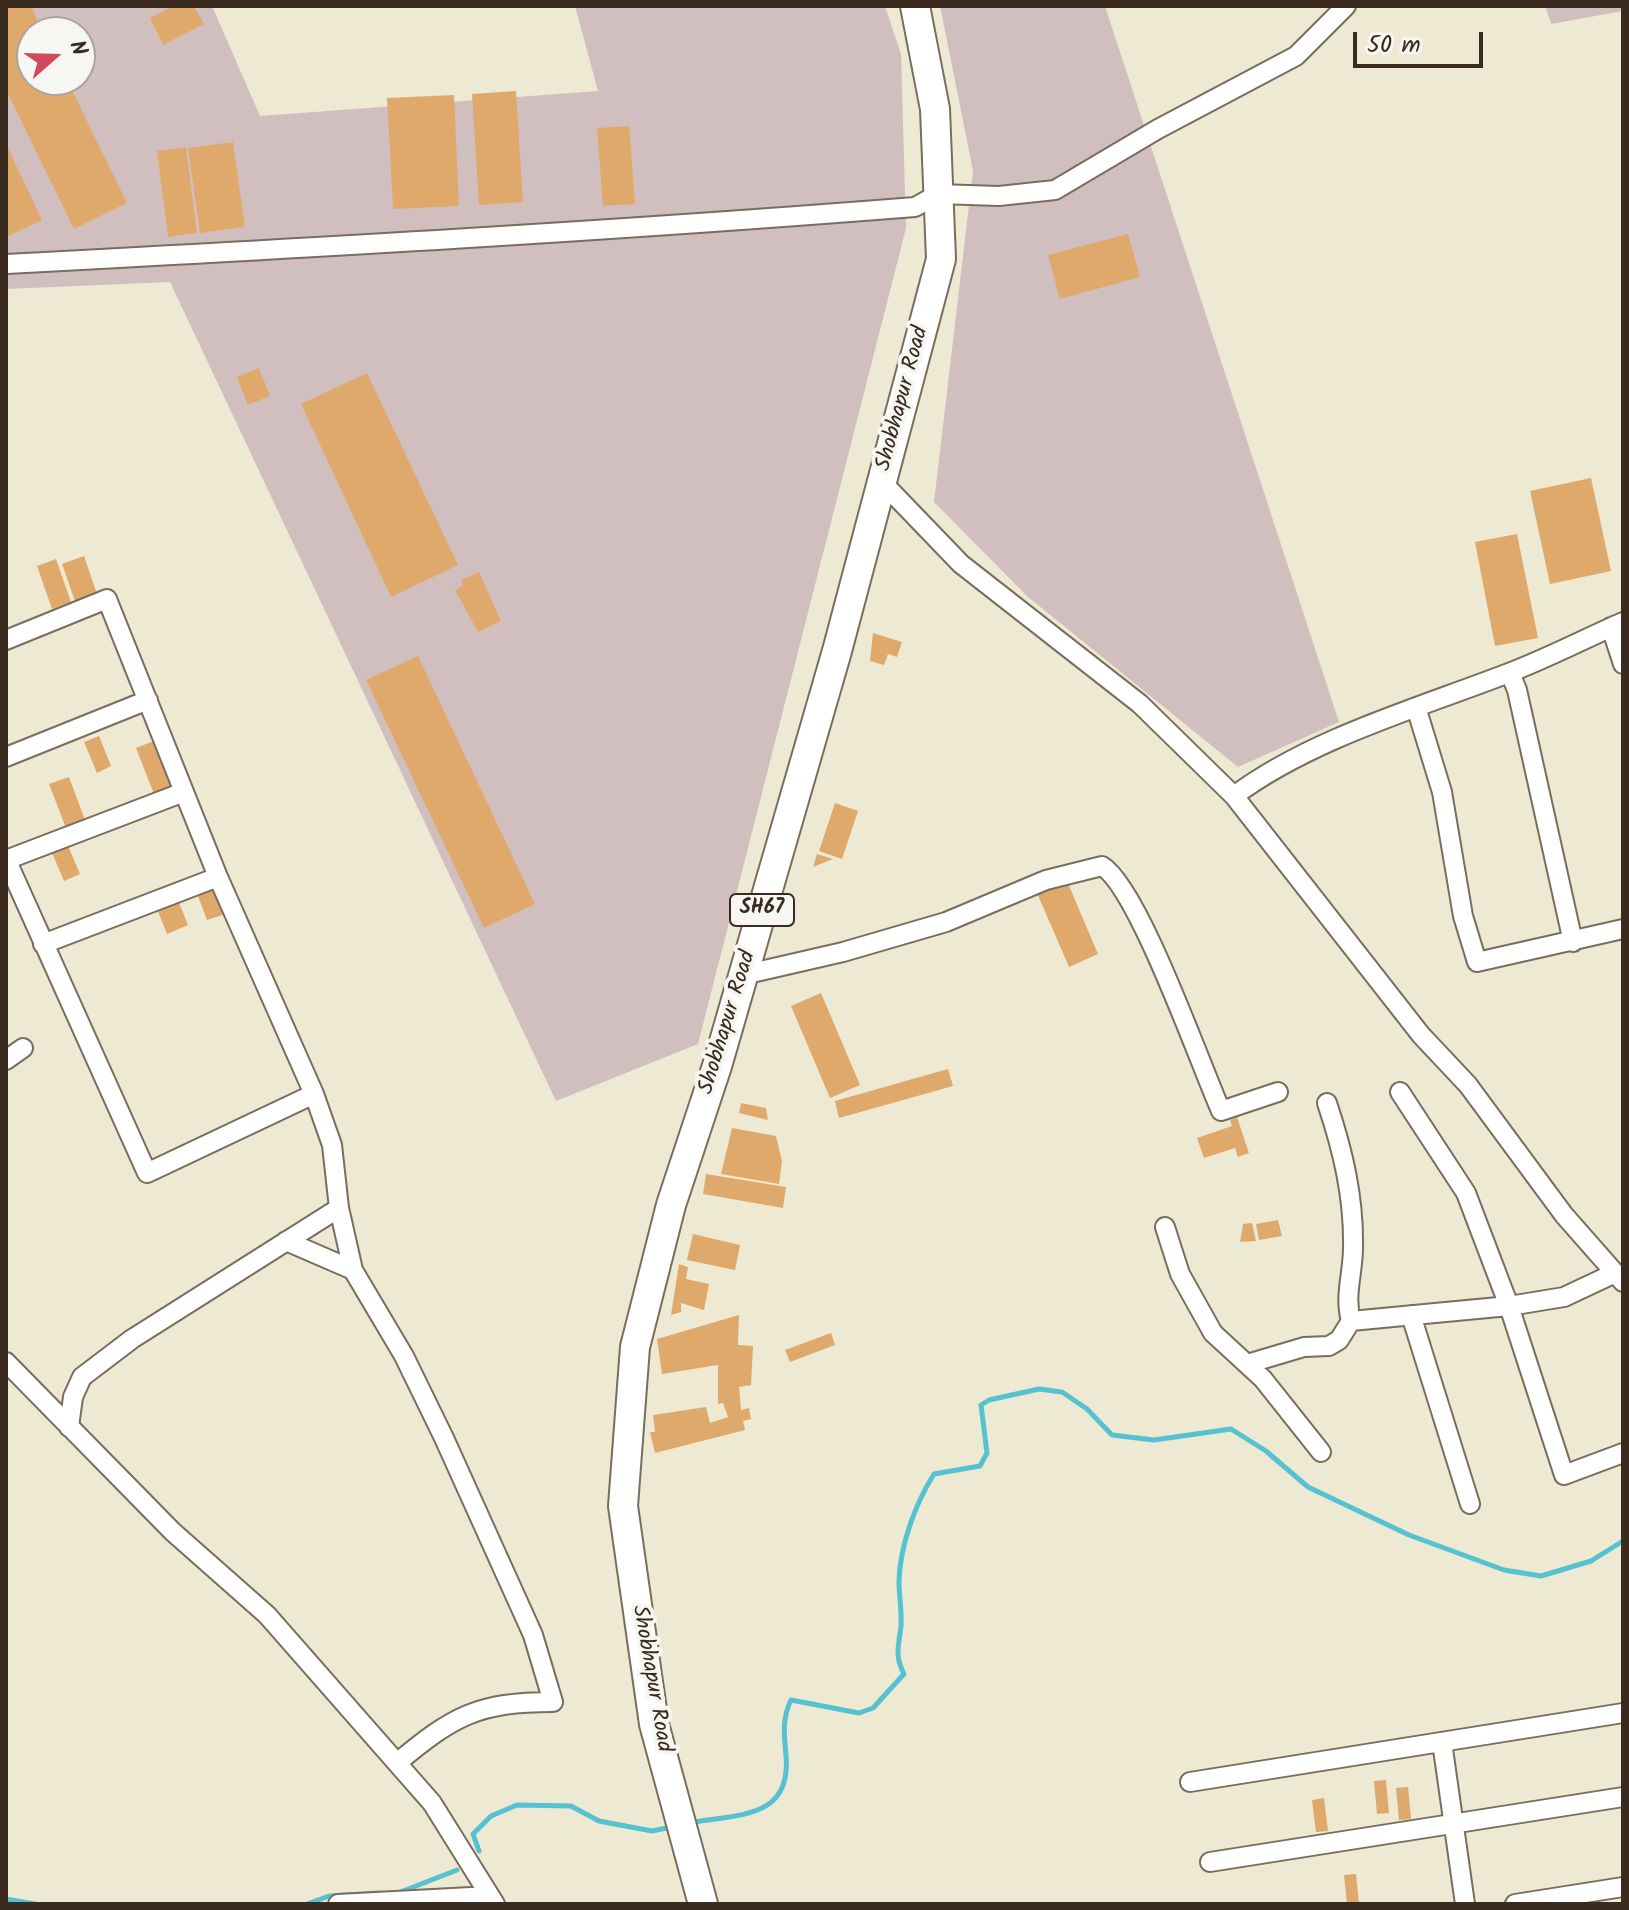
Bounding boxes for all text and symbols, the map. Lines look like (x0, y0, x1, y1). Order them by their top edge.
north arrow (16, 16, 96, 96)
scale bar (1357, 16, 1487, 66)
text: 50 m (1367, 26, 1421, 65)
text: N (58, 36, 96, 61)
street label: Shobhapur Road (872, 324, 936, 474)
road number: SH67 (730, 894, 794, 926)
street label: Shobhapur Road (695, 948, 763, 1098)
street label: Shobhapur Road (624, 1604, 676, 1754)

